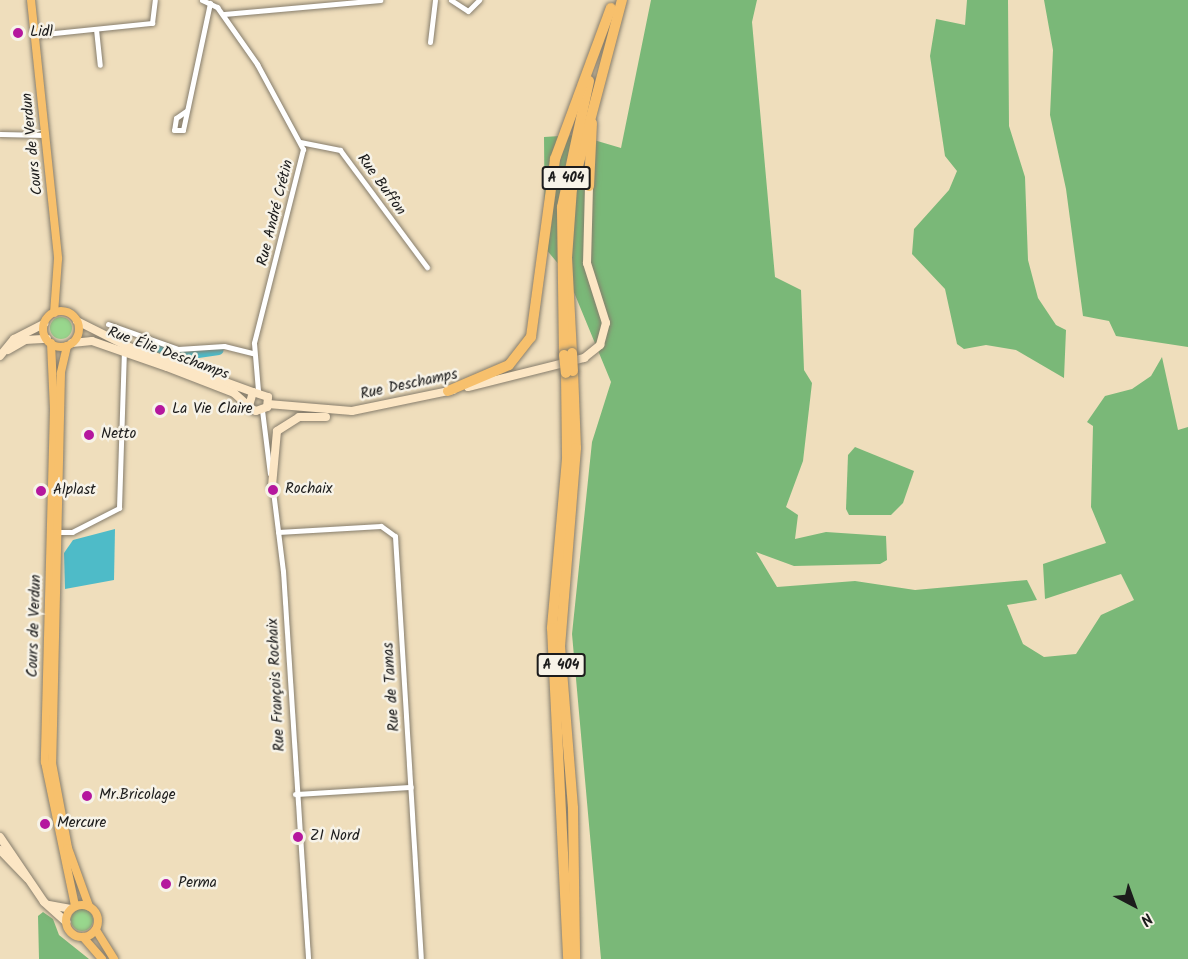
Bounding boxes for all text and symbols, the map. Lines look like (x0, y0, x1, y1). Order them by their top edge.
place label: Lidl (30, 24, 53, 42)
marker: Lidl (11, 26, 25, 40)
street label: Cours de Verdun (19, 92, 47, 196)
street label: Rue Buffon (353, 151, 409, 219)
street label: Rue André Crétin (254, 158, 298, 268)
road number: A 404 (540, 167, 592, 189)
street label: Rue Élie Deschamps (105, 324, 231, 384)
street label: Rue Deschamps (359, 366, 459, 404)
place label: La Vie Claire (172, 401, 253, 419)
marker: La Vie Claire (153, 403, 167, 417)
place label: Netto (101, 426, 136, 444)
marker: Netto (82, 428, 96, 442)
place label: Rochaix (285, 481, 332, 499)
place label: Alplast (53, 482, 96, 500)
marker: Rochaix (266, 483, 280, 497)
marker: Alplast (34, 484, 48, 498)
street label: Cours de Verdun (24, 574, 46, 678)
street label: Rue François Rochaix (265, 618, 289, 752)
street label: Rue de Tamas (380, 642, 404, 732)
road number: A 404 (536, 654, 586, 676)
place label: Mr.Bricolage (99, 787, 175, 805)
marker: Mr.Bricolage (80, 789, 94, 803)
place label: Mercure (57, 815, 106, 833)
marker: Mercure (38, 817, 52, 831)
place label: ZI Nord (310, 828, 359, 846)
marker: ZI Nord (291, 830, 305, 844)
place label: Perma (178, 875, 217, 893)
north arrow (1104, 875, 1164, 935)
marker: Perma (159, 877, 173, 891)
text: N (1134, 906, 1158, 932)

